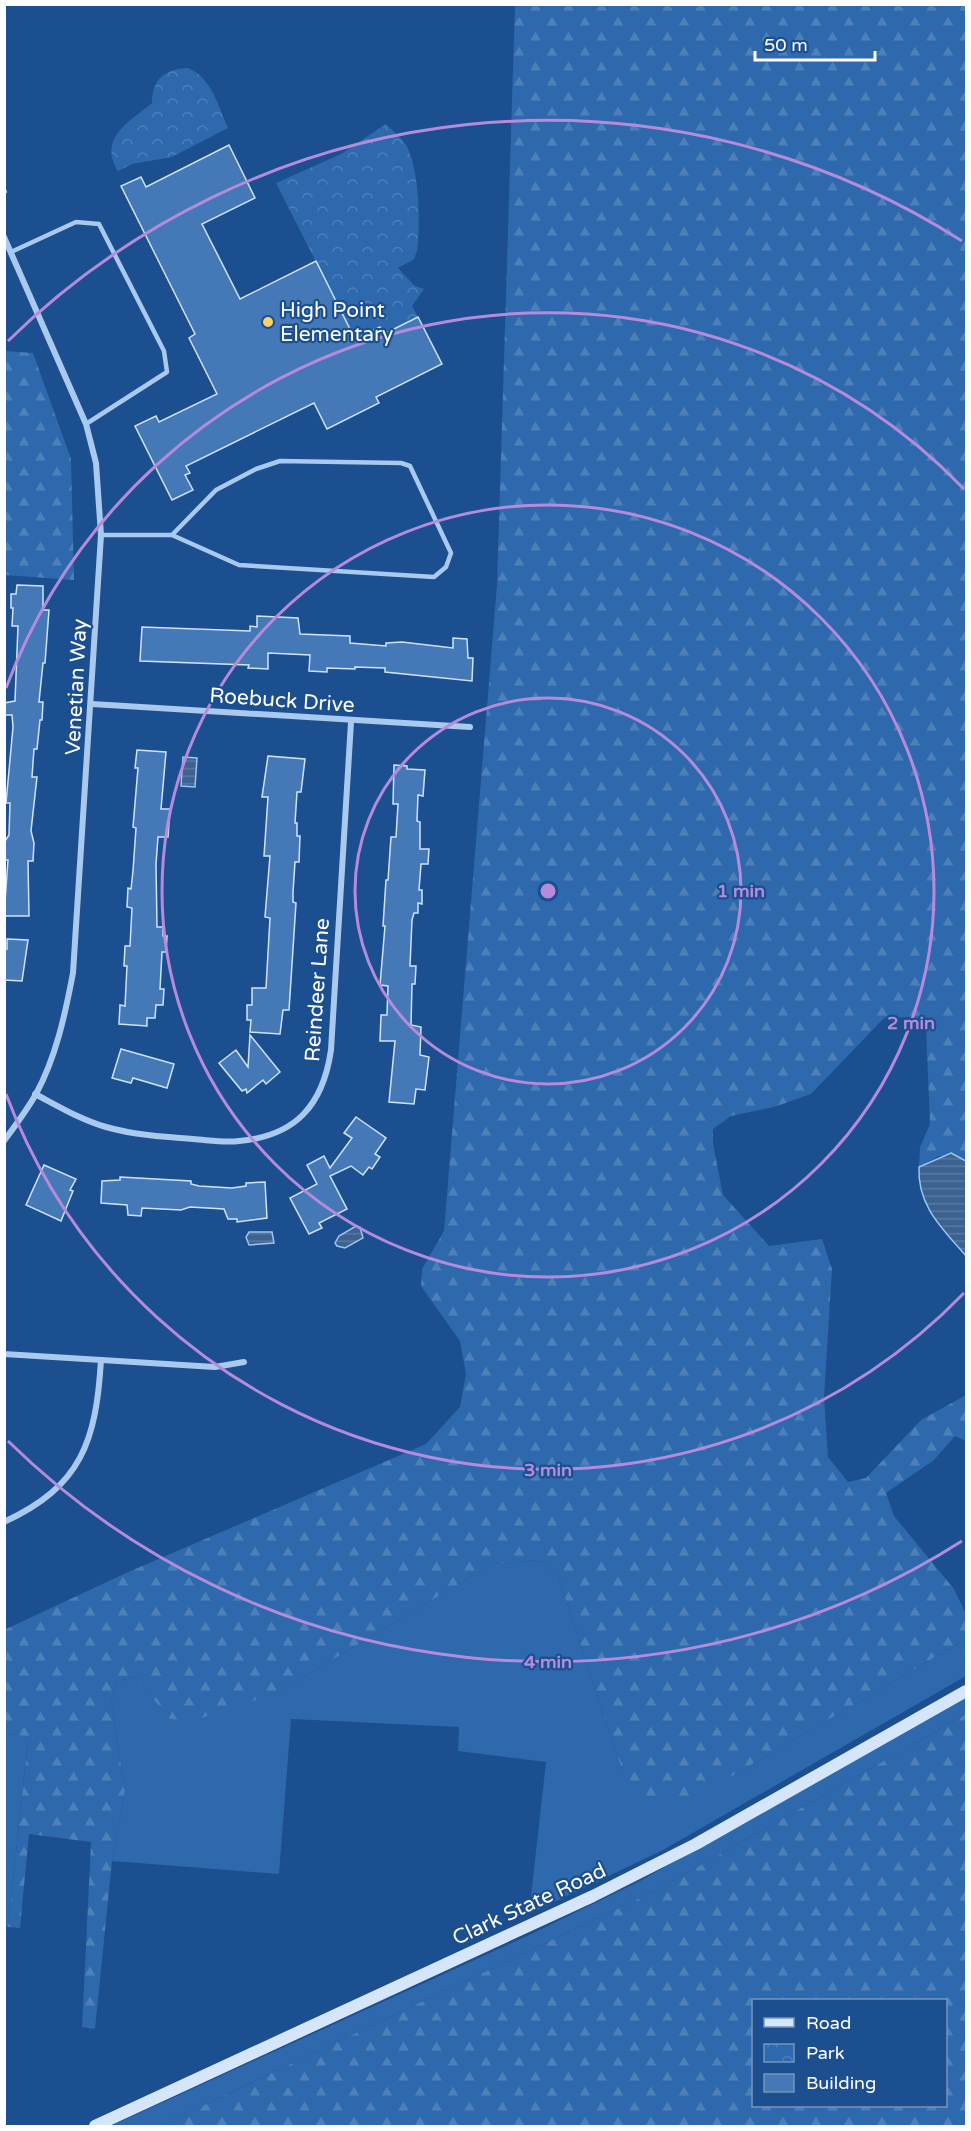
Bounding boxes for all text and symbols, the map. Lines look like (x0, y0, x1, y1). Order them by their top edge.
scale bar (755, 24, 875, 62)
text: 50 m (764, 34, 808, 56)
place label: High Point Elementary (280, 298, 393, 347)
marker: High Point Elementary (261, 315, 275, 329)
street label: Venetian Way (60, 618, 93, 756)
street label: Roebuck Drive (209, 683, 356, 718)
text: 1 min (717, 880, 765, 902)
centre of rings (538, 881, 558, 901)
street label: Reindeer Lane (300, 917, 335, 1063)
text: 2 min (887, 1012, 935, 1034)
text: 3 min (524, 1459, 572, 1481)
text: 4 min (524, 1651, 572, 1673)
street label: Clark State Road (448, 1858, 610, 1951)
legend (752, 1999, 947, 2107)
text: Road (806, 2012, 851, 2034)
text: Park (806, 2042, 845, 2064)
text: Building (806, 2072, 876, 2094)

